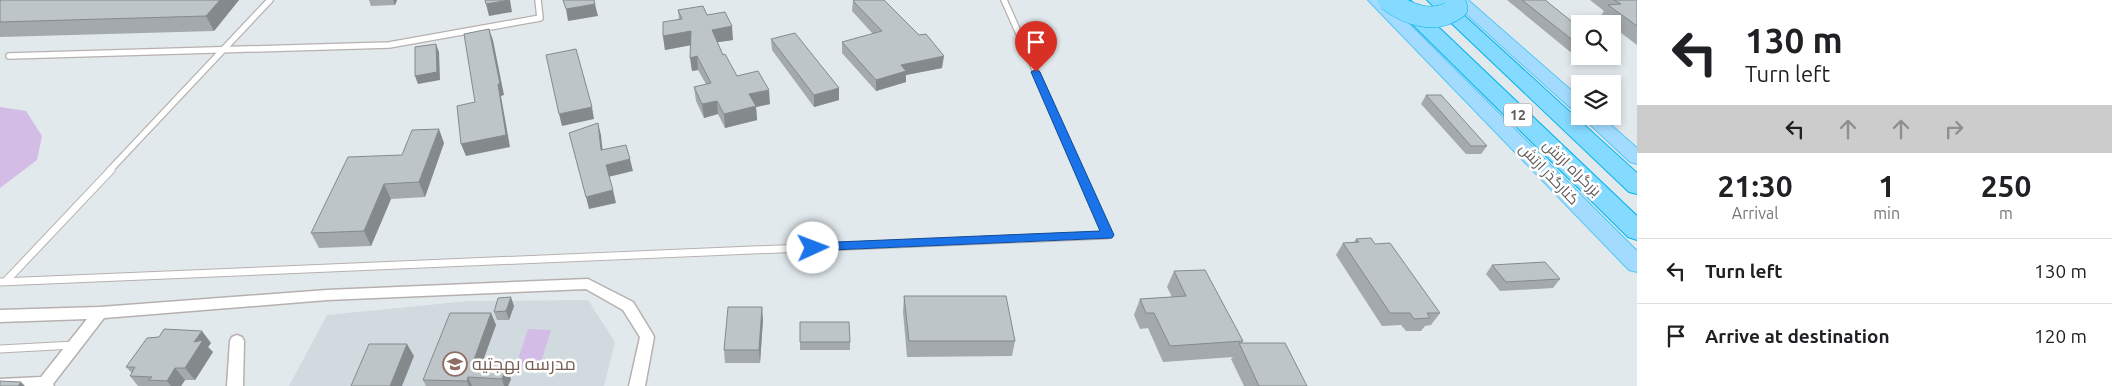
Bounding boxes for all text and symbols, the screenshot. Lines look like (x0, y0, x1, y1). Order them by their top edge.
map controls (1571, 15, 1621, 125)
button: search (1571, 15, 1621, 65)
icon: left (1662, 20, 1727, 85)
text: 130 m (1745, 20, 1843, 60)
pin (1015, 21, 1057, 72)
icon: arrive (1022, 28, 1050, 56)
text: Turn left (1745, 61, 1830, 86)
button: layers (1571, 75, 1621, 125)
road number: 12 (1504, 104, 1532, 126)
icon: left (1781, 115, 1809, 143)
icon: ahead (1834, 115, 1862, 143)
icon: ahead (1887, 115, 1915, 143)
icon: right (1940, 115, 1968, 143)
street label: بزرگراه ارتش (1538, 136, 1605, 201)
street label: کنارگذر ارتش (1515, 140, 1583, 209)
text: 21:30 (1718, 169, 1793, 203)
text: 1 (1878, 169, 1895, 203)
text: 250 (1981, 169, 2031, 203)
text: Arrival (1732, 204, 1778, 222)
text: min (1873, 204, 1900, 222)
text: m (1999, 204, 2013, 222)
position arrow (786, 221, 838, 273)
icon: left (1662, 257, 1690, 285)
text: Turn left (1705, 260, 1783, 282)
text: 130 m (2034, 260, 2087, 282)
icon: arrive (1662, 322, 1690, 350)
text: Arrive at destination (1705, 325, 1890, 347)
text: 120 m (2034, 325, 2087, 347)
school or university icon: مدرسه بهجتیه (442, 351, 468, 377)
place label: مدرسه بهجتیه (472, 353, 576, 375)

